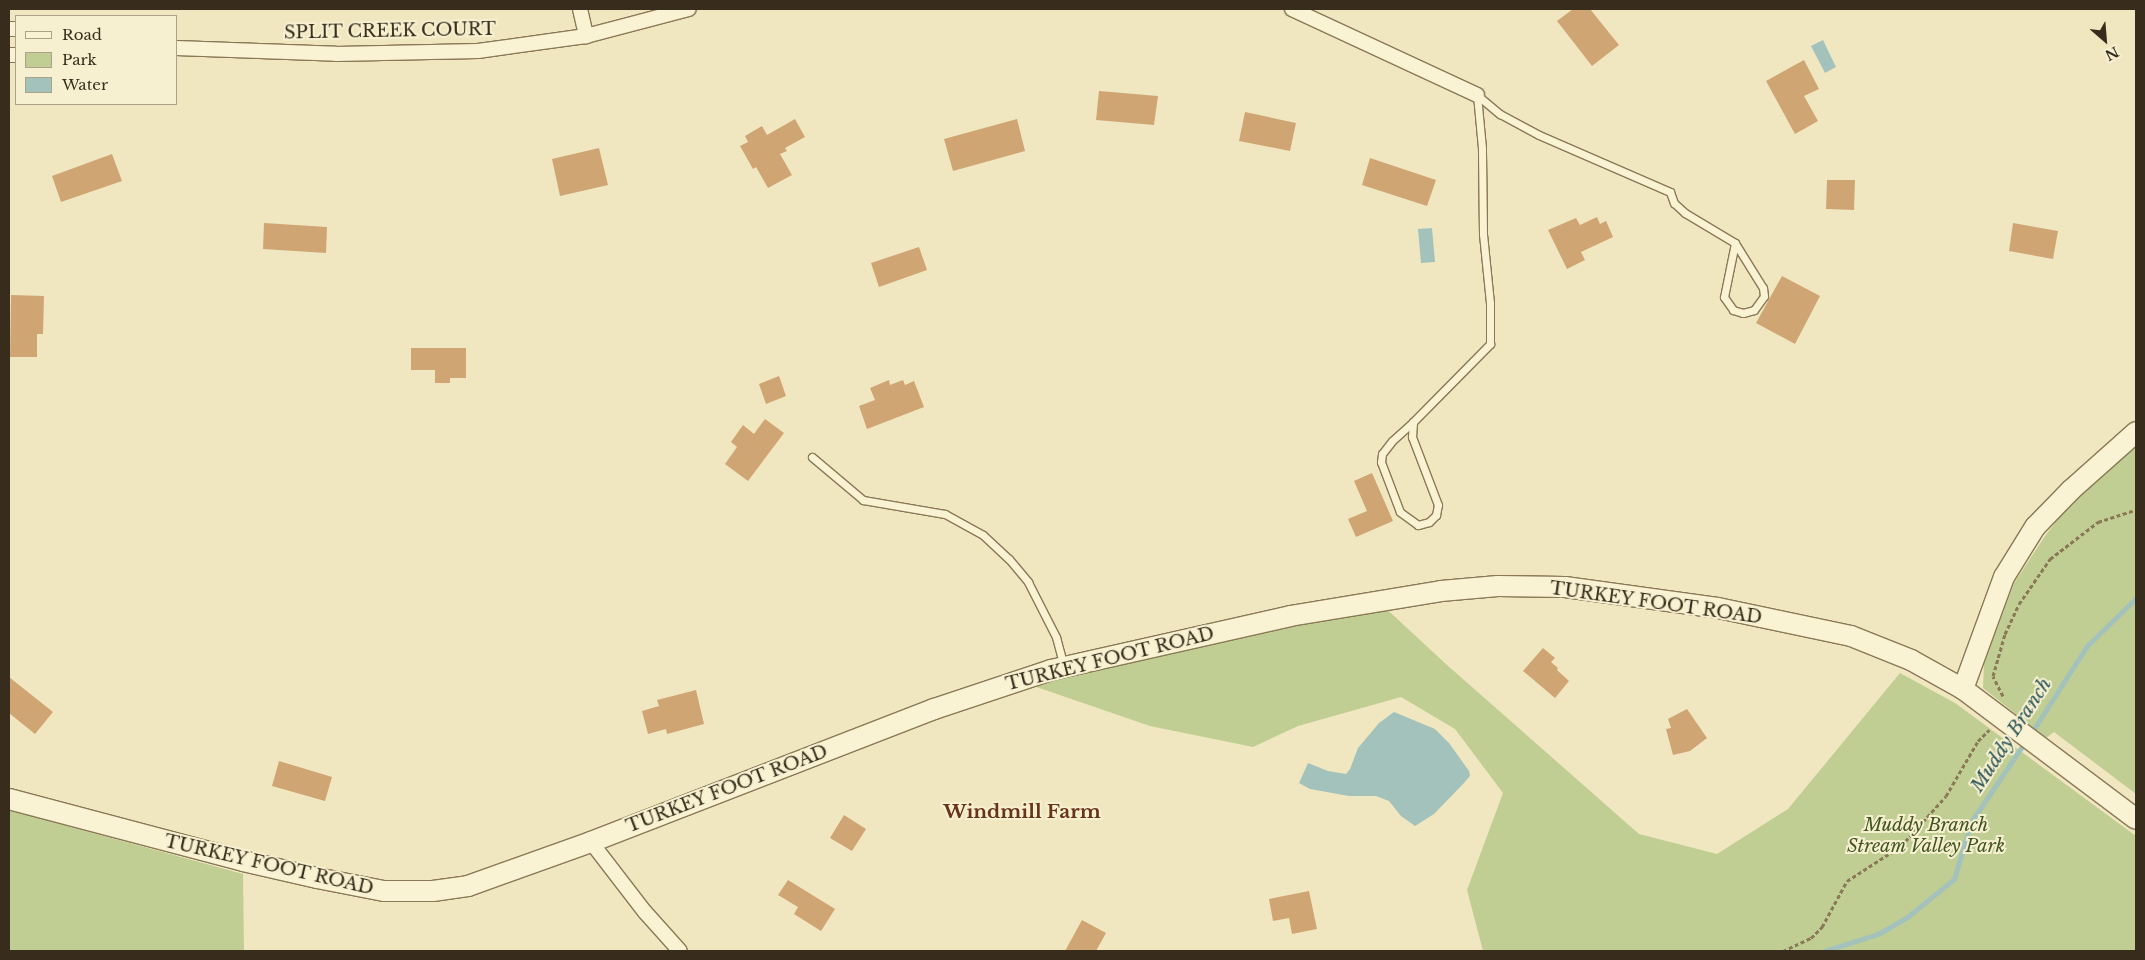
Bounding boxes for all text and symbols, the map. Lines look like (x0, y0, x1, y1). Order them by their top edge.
legend (15, 15, 178, 105)
north arrow (2080, 15, 2130, 65)
street label: SPLIT CREEK COURT (283, 18, 497, 44)
text: Road (62, 25, 102, 44)
text: N (2102, 42, 2122, 64)
text: Park (62, 50, 97, 69)
text: Water (62, 75, 108, 94)
street label: TURKEY FOOT ROAD (1548, 577, 1764, 629)
street label: TURKEY FOOT ROAD (1003, 622, 1217, 696)
water label: Muddy Branch (1966, 674, 2056, 796)
street label: TURKEY FOOT ROAD (623, 740, 831, 838)
district label: Windmill Farm (943, 801, 1101, 823)
park label: Muddy Branch Stream Valley Park (1847, 815, 2005, 858)
street label: TURKEY FOOT ROAD (162, 830, 376, 900)

